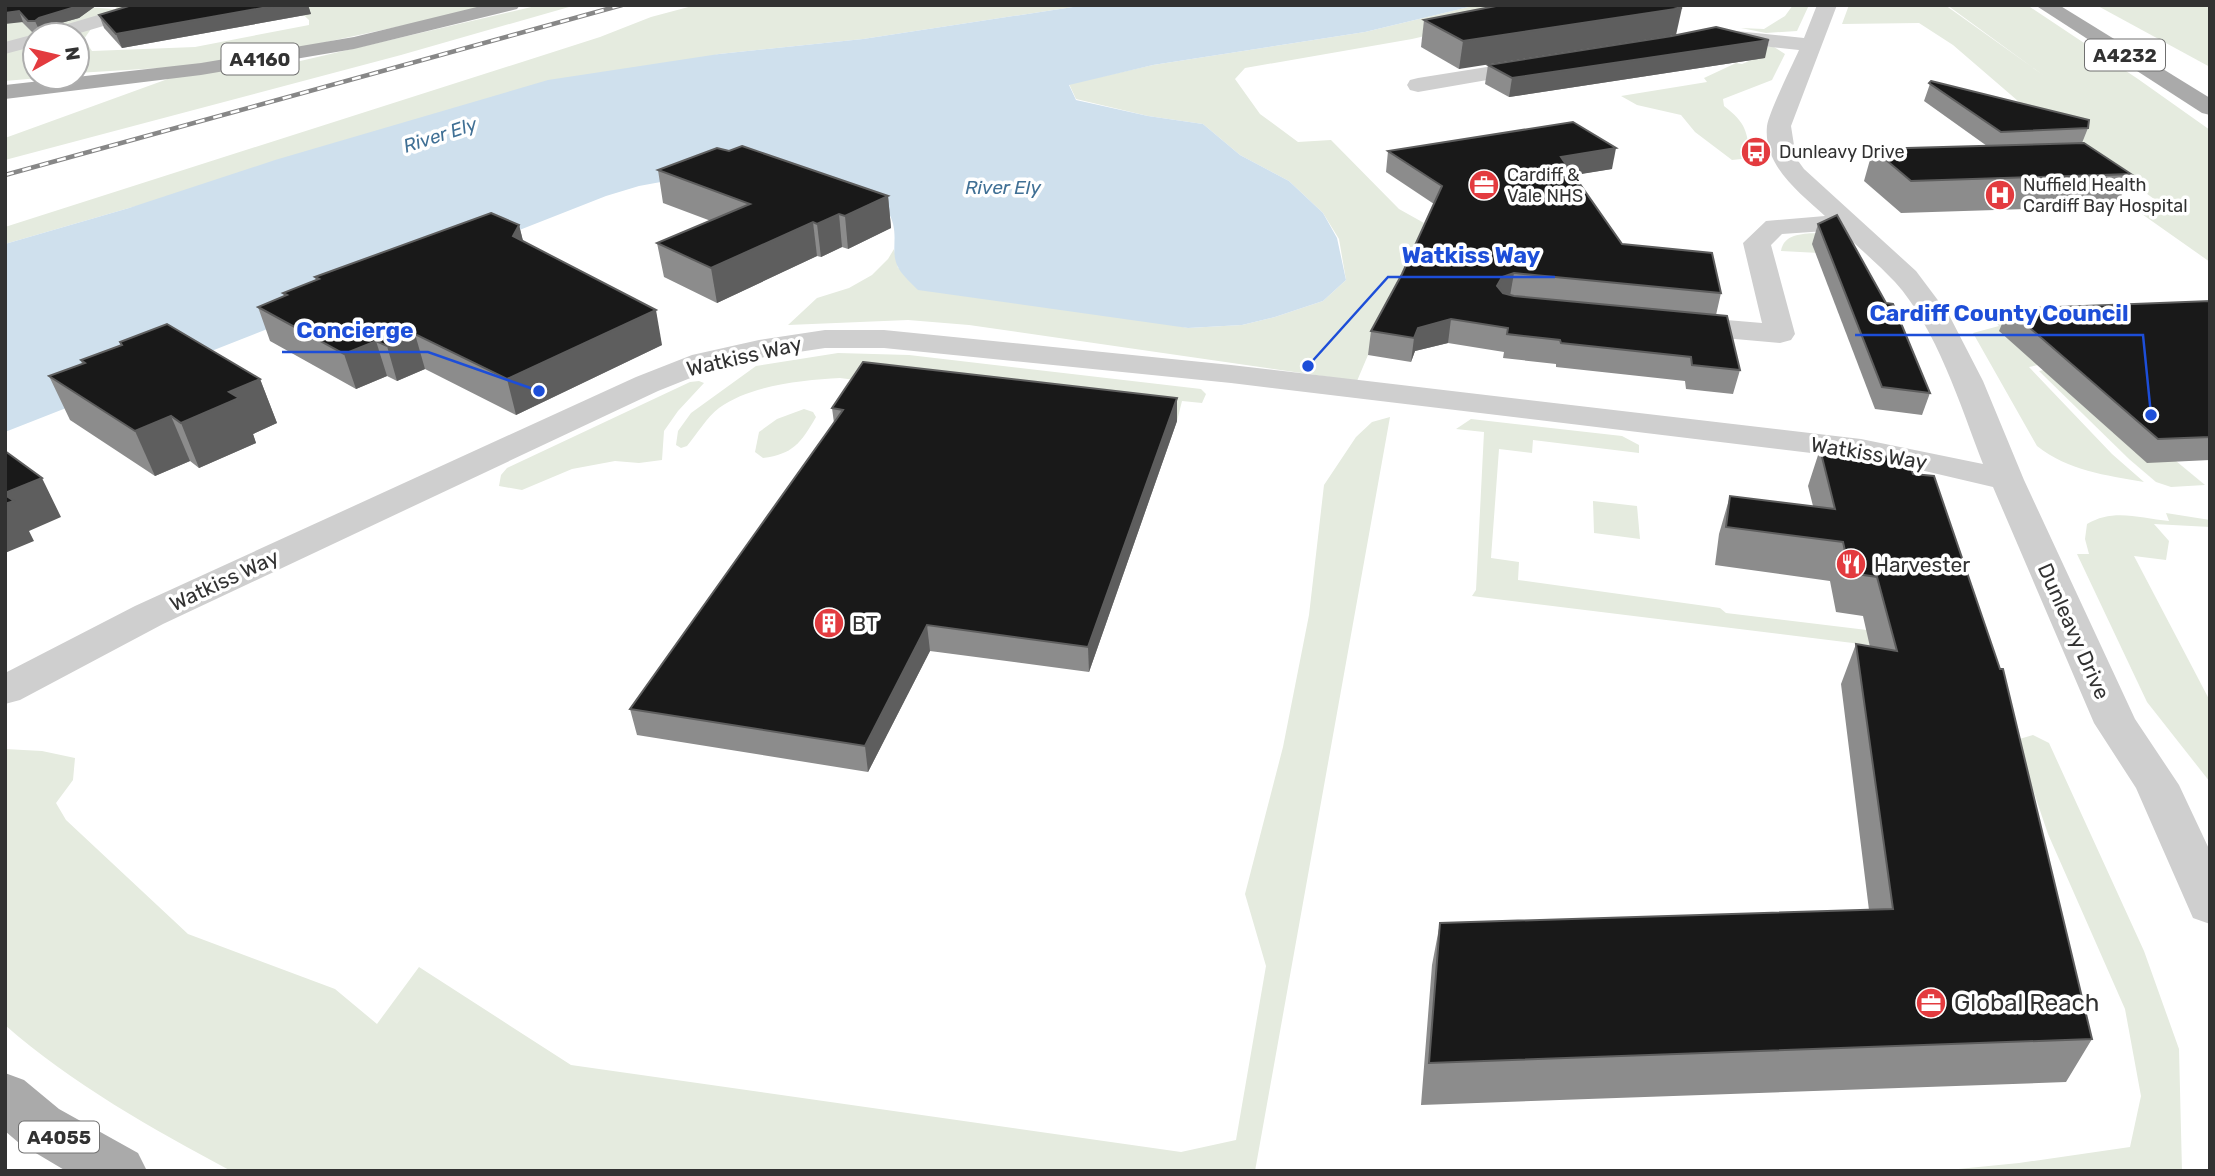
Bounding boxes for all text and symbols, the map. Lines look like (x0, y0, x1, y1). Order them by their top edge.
north arrow (21, 21, 91, 91)
road number: A4232 (2085, 40, 2165, 70)
road number: A4160 (222, 44, 298, 74)
text: N (60, 45, 85, 62)
water label: River Ely (400, 112, 480, 158)
bus stop icon: Dunleavy Drive (1739, 135, 1773, 169)
place label: Dunleavy Drive (1779, 141, 1905, 163)
place label: Cardiff & Vale NHS (1507, 164, 1583, 207)
office icon: Cardiff & Vale NHS (1467, 168, 1501, 202)
place label: Nuffield Health Cardiff Bay Hospital (2023, 174, 2188, 217)
water label: River Ely (965, 176, 1041, 199)
hospital icon: Nuffield Health Cardiff Bay Hospital (1983, 178, 2017, 212)
callout: Watkiss Way (1388, 233, 1555, 277)
text: Watkiss Way (1402, 241, 1541, 269)
callout: Cardiff County Council (1855, 291, 2143, 335)
text: Cardiff County Council (1870, 299, 2128, 327)
callout: Concierge (282, 308, 428, 352)
text: Concierge (296, 316, 414, 344)
street label: Watkiss Way (684, 331, 804, 381)
street label: Watkiss Way (1809, 431, 1929, 475)
street label: Watkiss Way (165, 544, 283, 616)
restaurant icon: Harvester (1834, 547, 1868, 581)
place label: Harvester (1874, 552, 1970, 577)
street label: Dunleavy Drive (2033, 559, 2115, 703)
building icon: BT (812, 606, 846, 640)
place label: BT (852, 611, 878, 636)
office icon: Global Reach (1914, 986, 1948, 1020)
place label: Global Reach (1954, 989, 2099, 1017)
road number: A4055 (19, 1121, 99, 1152)

